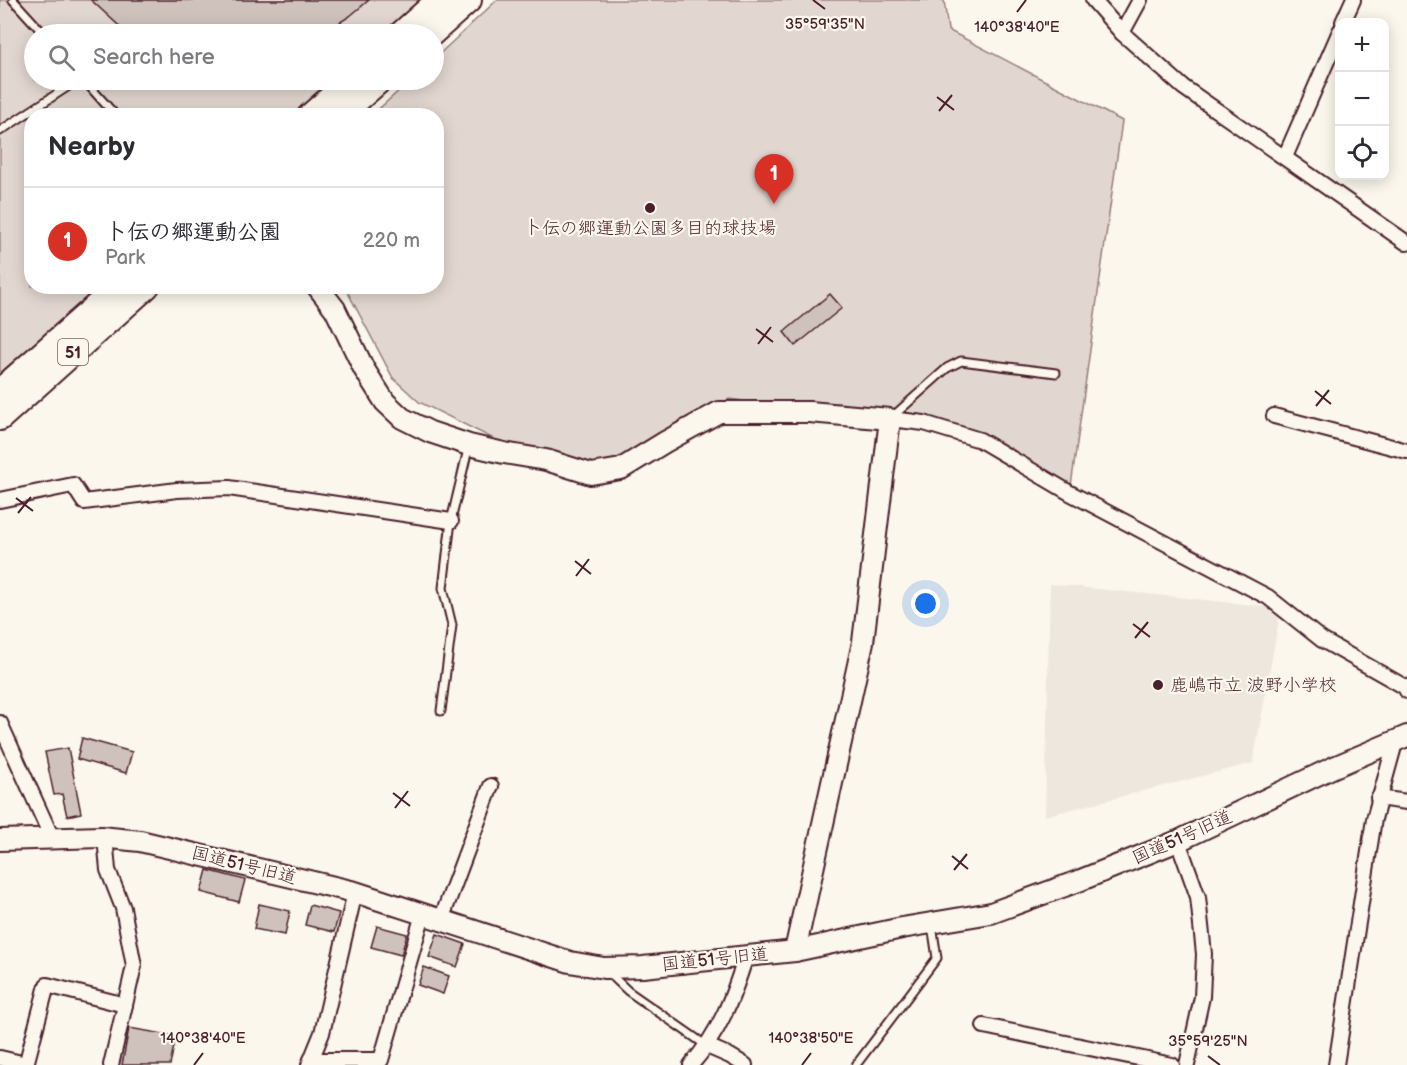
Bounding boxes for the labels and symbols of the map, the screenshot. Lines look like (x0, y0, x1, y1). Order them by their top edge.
text: 35°59'35"N (785, 15, 865, 34)
text: 140°38'40"E (974, 18, 1060, 37)
pin: 1 (754, 154, 794, 204)
marker: 卜伝の郷運動公園多目的球技場 (643, 201, 657, 215)
place label: 卜伝の郷運動公園多目的球技場 (524, 218, 776, 239)
road number: 51 (58, 339, 88, 365)
your location (911, 589, 940, 618)
place label: 鹿嶋市立 波野小学校 (1170, 675, 1337, 696)
marker: 鹿嶋市立 波野小学校 (1151, 678, 1165, 692)
street label: 国道51号旧道 (1129, 806, 1235, 869)
street label: 国道51号旧道 (189, 842, 298, 889)
street label: 国道51号旧道 (661, 943, 769, 976)
text: 140°38'40"E (160, 1029, 246, 1048)
text: 140°38'50"E (769, 1029, 854, 1048)
text: 35°59'25"N (1168, 1032, 1248, 1051)

